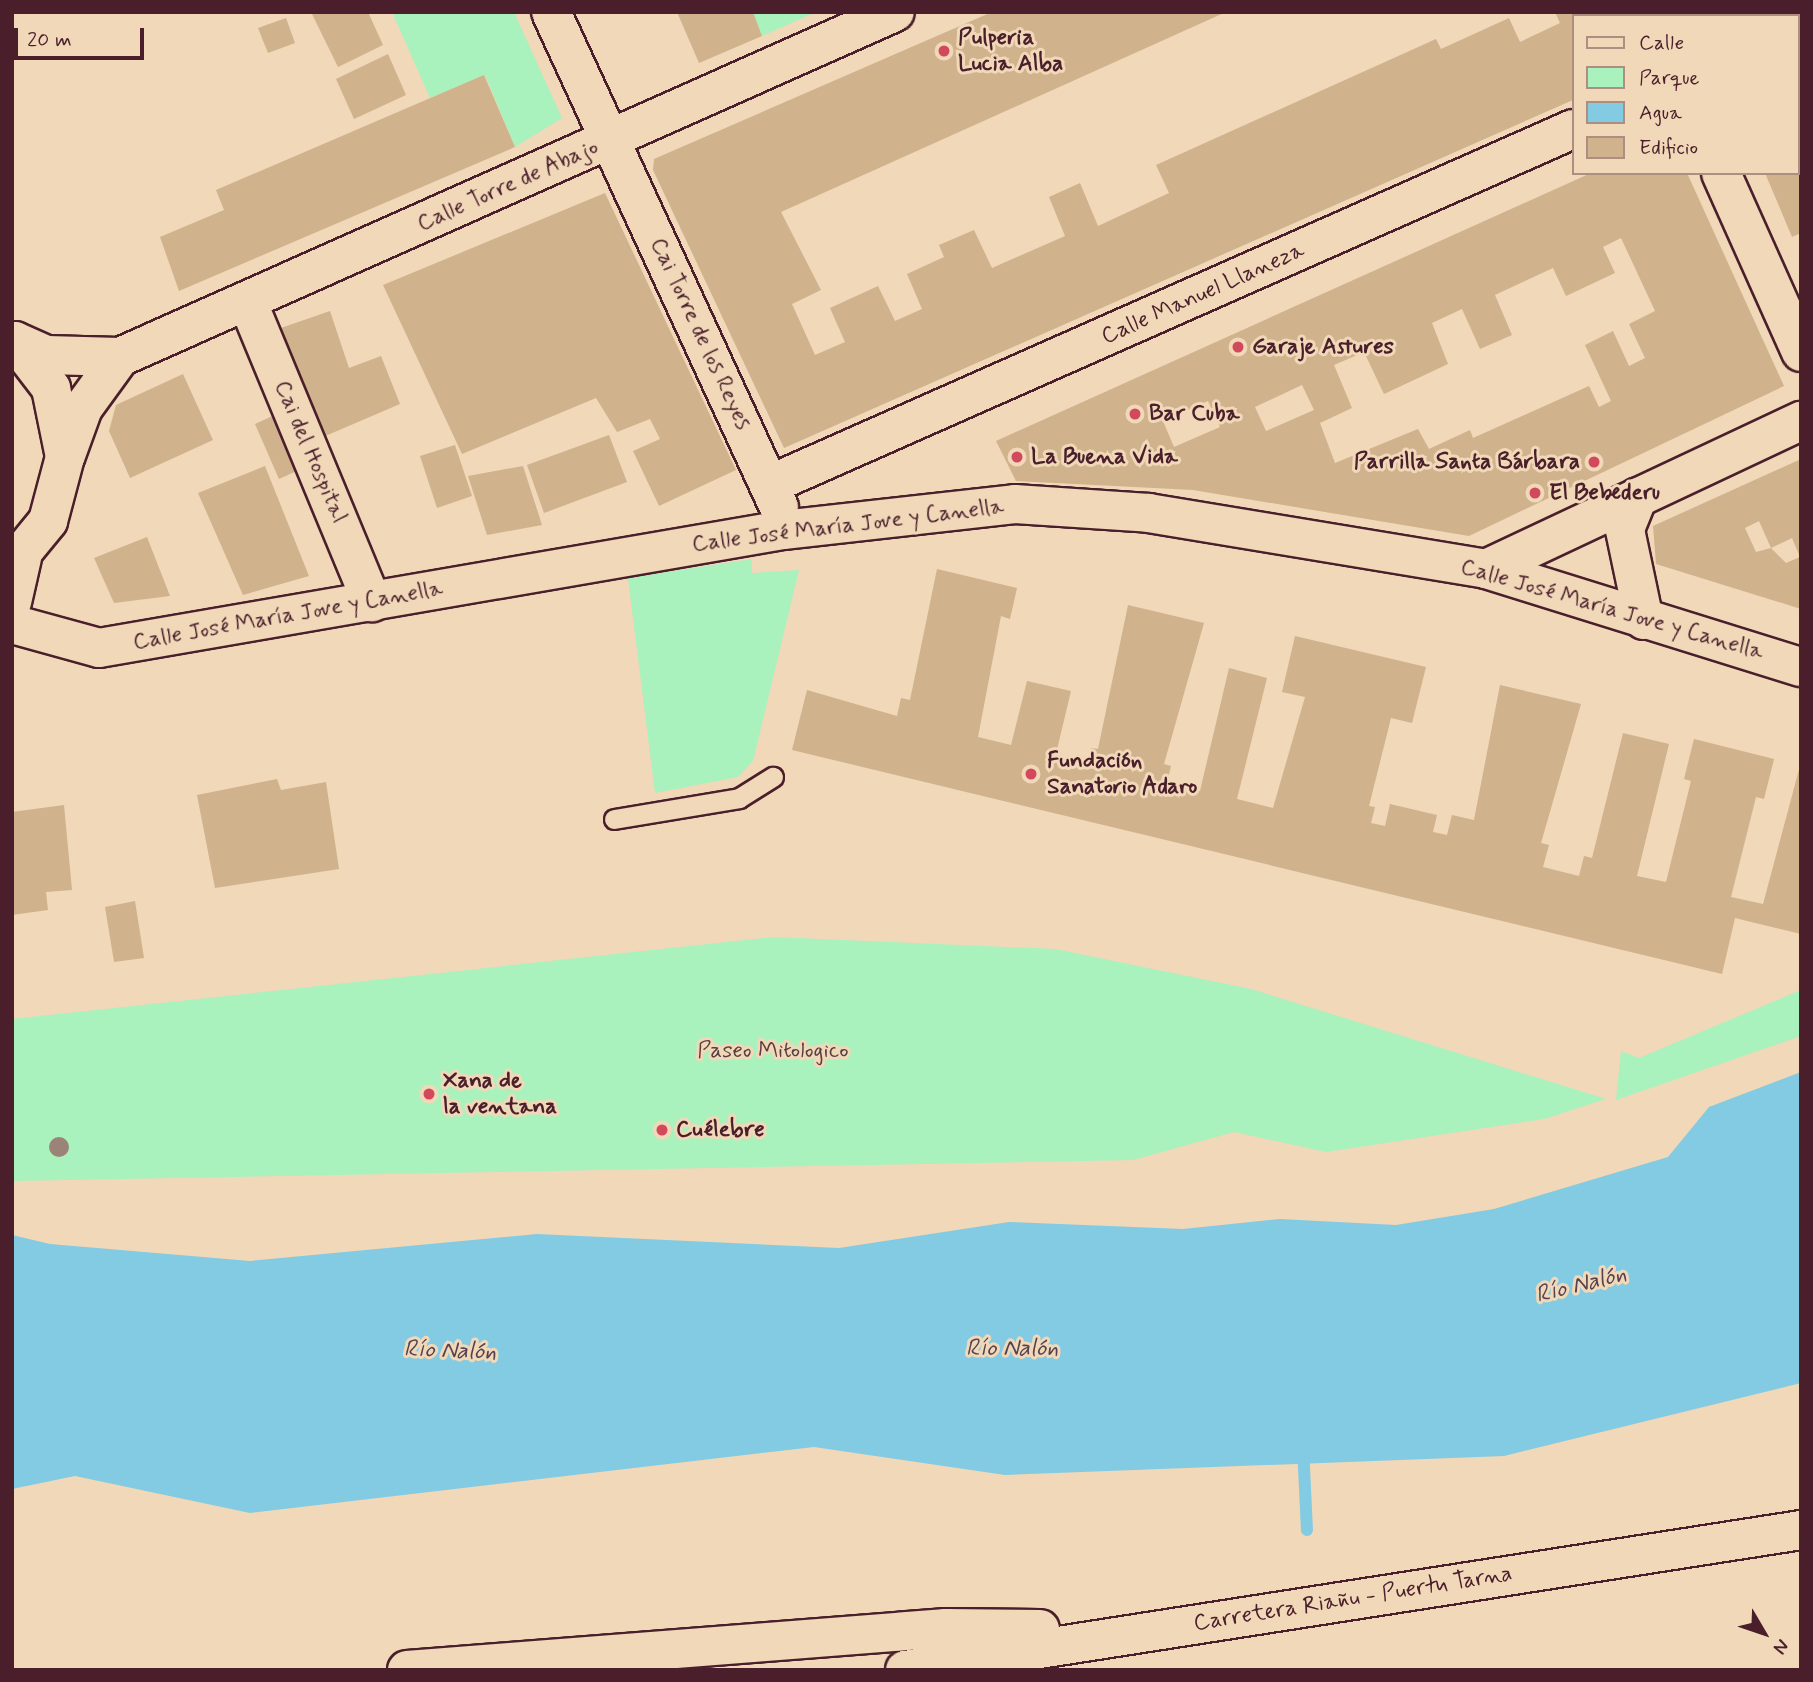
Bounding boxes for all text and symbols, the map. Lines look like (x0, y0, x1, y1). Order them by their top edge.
scale bar (18, 14, 147, 58)
legend (1572, 14, 1799, 175)
place label: Pulperia Lucia Alba (958, 24, 1063, 78)
text: 20 m (27, 26, 72, 54)
text: Calle (1639, 29, 1684, 57)
marker: Pulperia Lucia Alba (936, 43, 952, 59)
text: Parque (1639, 64, 1699, 92)
text: Agua (1639, 99, 1682, 127)
street label: Calle Torre de Abajo (412, 133, 604, 239)
text: Edificio (1639, 134, 1698, 162)
street label: Cai Torre de los Reyes (642, 231, 758, 437)
street label: Calle Manuel Llaneza (1099, 238, 1307, 350)
place label: Garaje Astures (1252, 333, 1394, 361)
marker: Garaje Astures (1230, 339, 1246, 355)
street label: Cai del Hospital (267, 375, 353, 529)
place label: Bar Cuba (1149, 400, 1243, 428)
marker: Bar Cuba (1127, 406, 1143, 422)
place label: La Buena Vida (1031, 443, 1174, 471)
place label: Parrilla Santa Bárbara (1351, 448, 1580, 476)
marker: La Buena Vida (1009, 449, 1025, 465)
marker: Parrilla Santa Bárbara (1586, 454, 1602, 470)
place label: El Bebederu (1549, 479, 1661, 507)
marker: El Bebederu (1527, 485, 1543, 501)
street label: Calle José María Jove y Canella (692, 493, 1004, 559)
street label: Calle José María Jove y Canella (1458, 554, 1766, 666)
street label: Calle José María Jove y Canella (132, 575, 444, 657)
place label: Fundación Sanatorio Adaro (1047, 747, 1198, 801)
marker: Fundación Sanatorio Adaro (1021, 764, 1041, 784)
park label: Paseo Mitologico (697, 1037, 849, 1065)
place label: Xana de la ventana (443, 1067, 548, 1121)
marker: Xana de la ventana (421, 1086, 437, 1102)
place label: Cuélebre (676, 1116, 765, 1144)
marker: Cuélebre (654, 1122, 670, 1138)
water label: Río Nalón (1532, 1260, 1630, 1310)
water label: Río Nalón (403, 1335, 497, 1367)
water label: Río Nalón (965, 1335, 1059, 1363)
street label: Carretera Riañu - Puertu Tarna (1194, 1561, 1512, 1637)
north arrow (1729, 1598, 1799, 1668)
text: N (1767, 1634, 1794, 1659)

